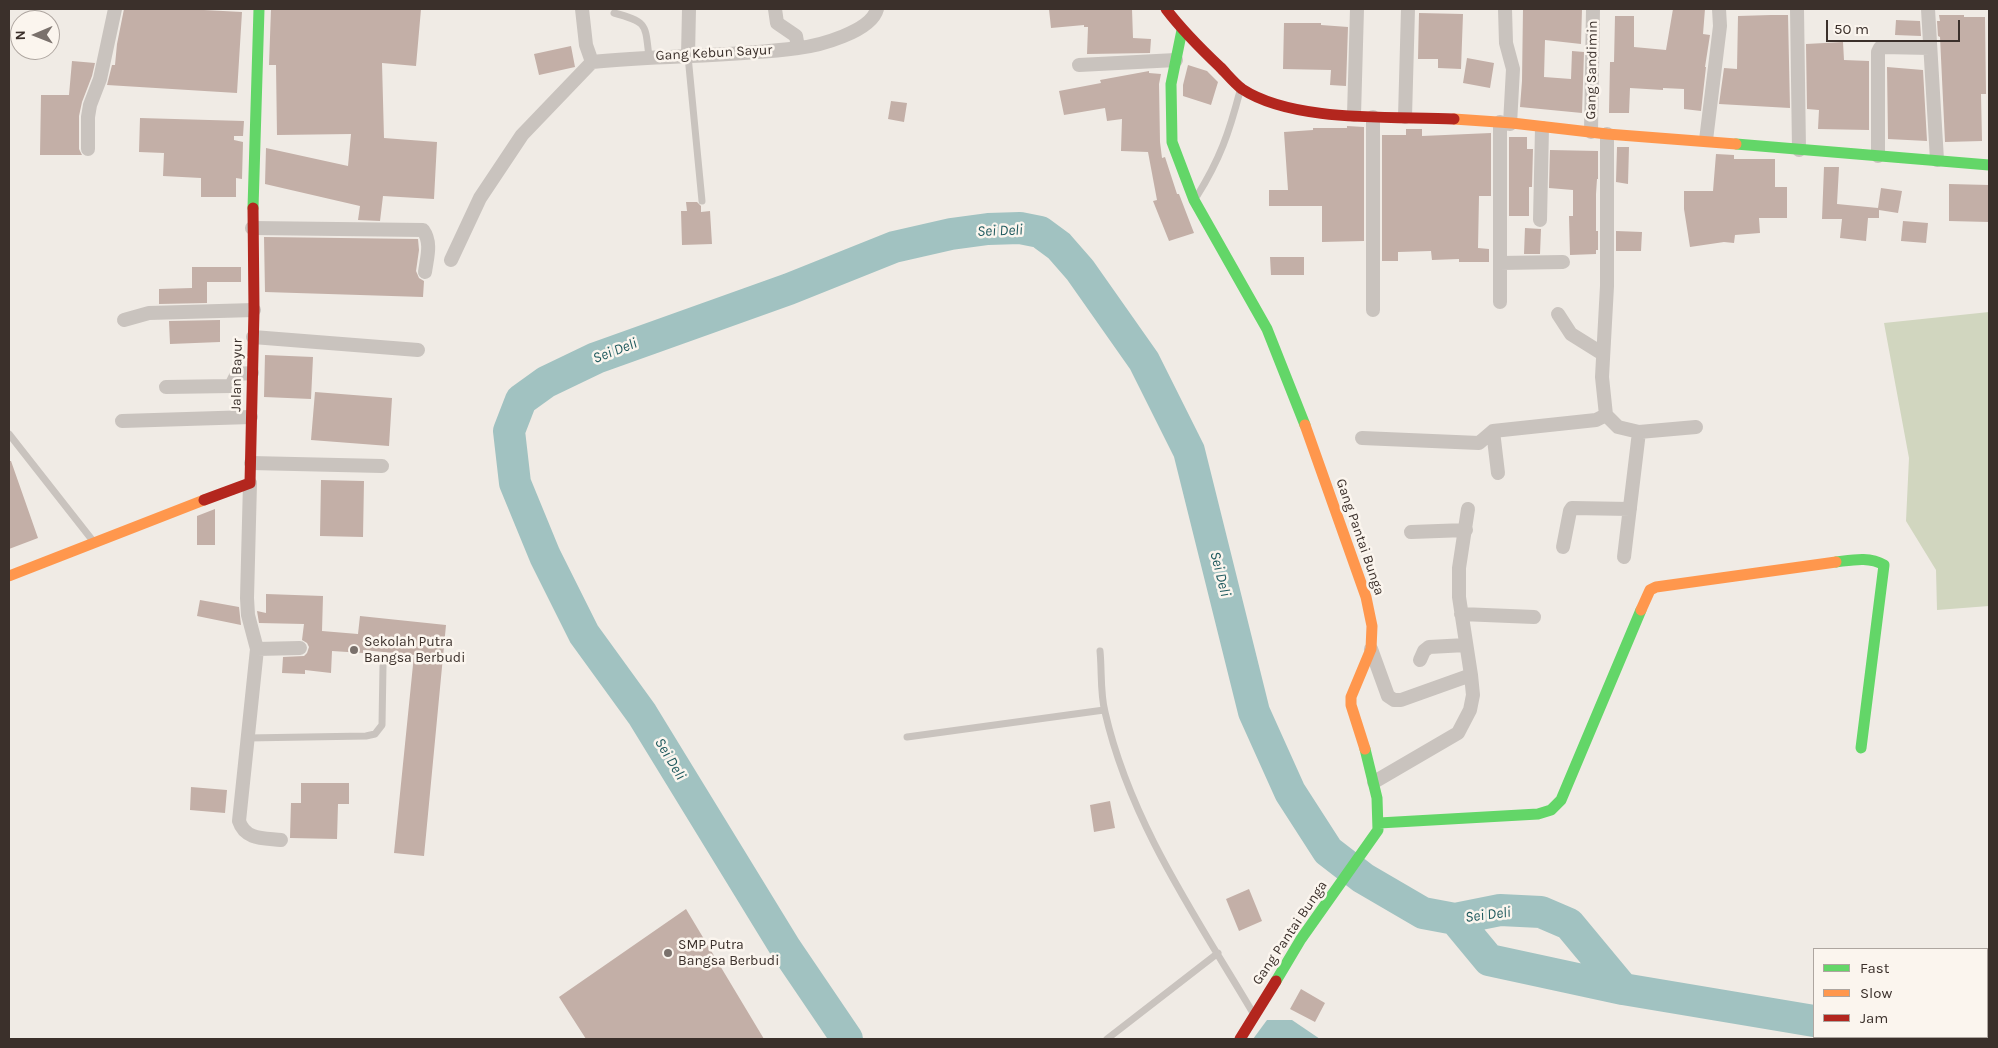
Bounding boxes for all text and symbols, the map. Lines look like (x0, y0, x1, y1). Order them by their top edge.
north arrow (10, 10, 60, 60)
scale bar (1828, 10, 1962, 42)
street label: Gang Sandimin (1583, 20, 1601, 120)
text: 50 m (1834, 20, 1869, 38)
text: N (12, 30, 29, 40)
street label: Gang Kebun Sayur (655, 42, 773, 64)
water label: Sei Deli (977, 221, 1023, 241)
water label: Sei Deli (590, 334, 640, 368)
street label: Jalan Bayur (228, 338, 246, 412)
street label: Gang Pantai Bunga (1332, 477, 1388, 597)
water label: Sei Deli (1206, 549, 1234, 599)
place label: Sekolah Putra Bangsa Berbudi (364, 634, 465, 666)
marker: Sekolah Putra Bangsa Berbudi (348, 644, 360, 656)
water label: Sei Deli (650, 735, 690, 783)
street label: Gang Pantai Bunga (1249, 878, 1331, 988)
water label: Sei Deli (1464, 903, 1512, 927)
place label: SMP Putra Bangsa Berbudi (678, 937, 779, 970)
marker: SMP Putra Bangsa Berbudi (662, 947, 674, 959)
legend (1813, 948, 1988, 1038)
text: Fast (1860, 959, 1889, 977)
text: Slow (1860, 984, 1892, 1002)
text: Jam (1860, 1009, 1888, 1027)

